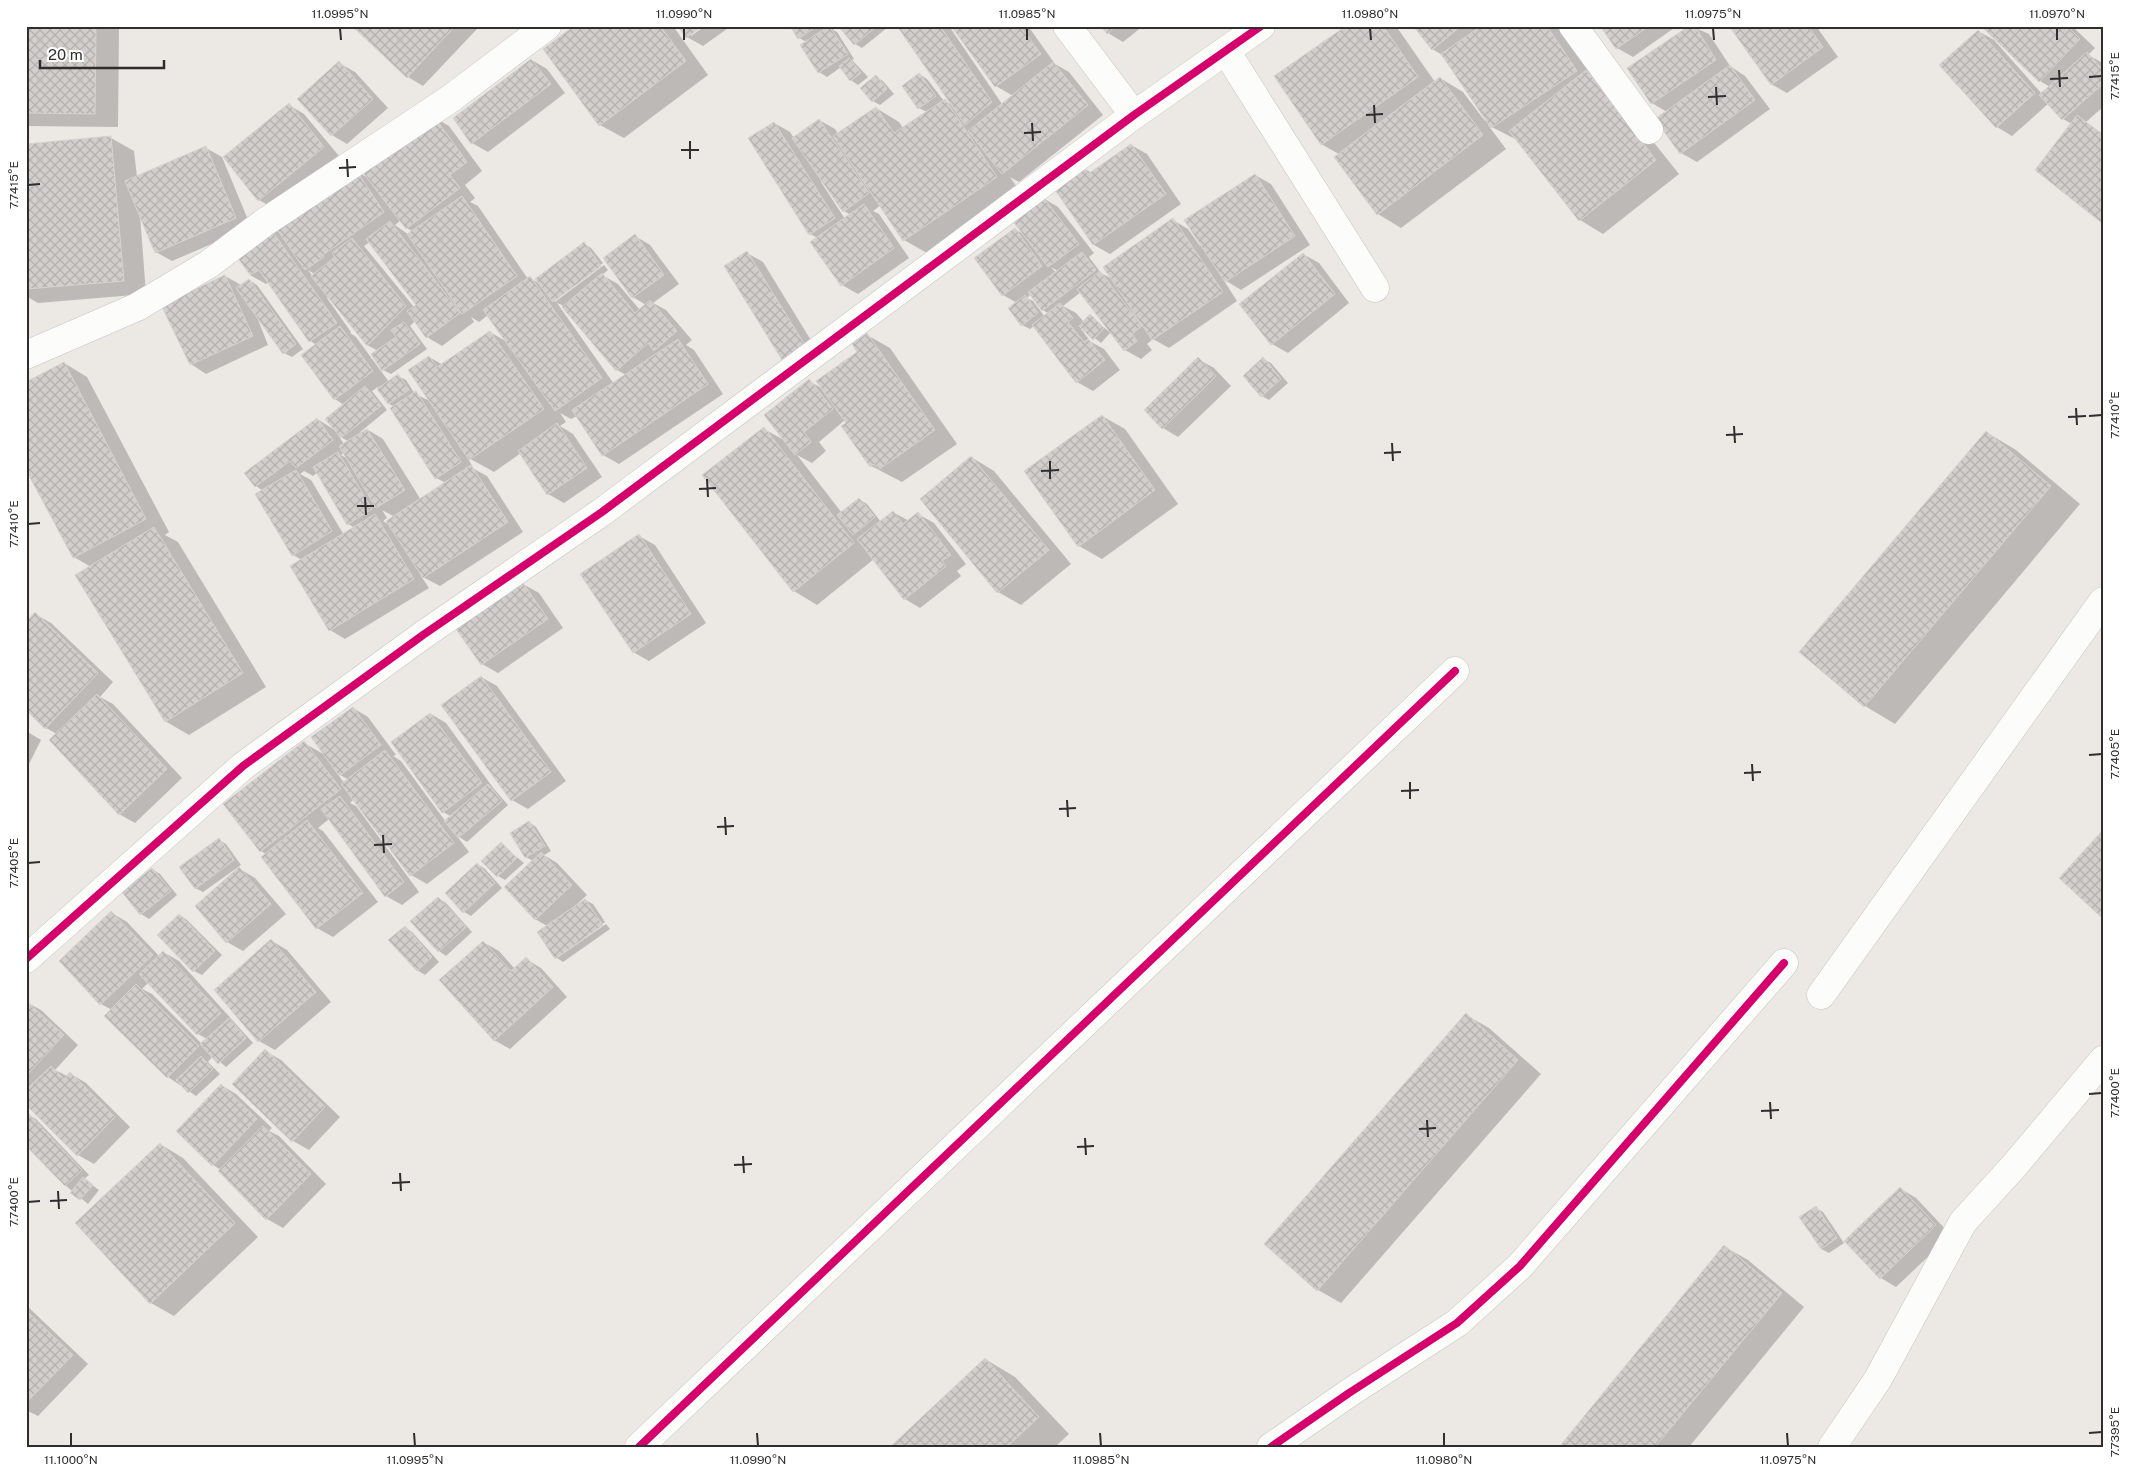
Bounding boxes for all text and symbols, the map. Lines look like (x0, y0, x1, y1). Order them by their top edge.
text: 11.0995°N (312, 7, 368, 21)
text: 11.0990°N (656, 7, 712, 21)
text: 11.0985°N (998, 7, 1056, 21)
text: 11.0980°N (1342, 7, 1398, 21)
text: 11.0975°N (1685, 7, 1741, 21)
text: 11.0970°N (2029, 7, 2085, 21)
scale bar (40, 38, 164, 70)
text: 20 m (48, 46, 83, 63)
text: 7.7415°E (2108, 52, 2122, 100)
text: 7.7415°E (7, 161, 21, 209)
text: 7.7410°E (2108, 391, 2122, 439)
text: 7.7410°E (7, 500, 21, 548)
text: 7.7405°E (2108, 729, 2122, 779)
text: 7.7405°E (7, 838, 21, 888)
text: 7.7400°E (2108, 1068, 2122, 1118)
text: 7.7400°E (7, 1177, 21, 1227)
text: 7.7395°E (2108, 1407, 2122, 1457)
text: 11.1000°N (44, 1453, 98, 1467)
text: 11.0995°N (387, 1453, 443, 1467)
text: 11.0990°N (730, 1453, 786, 1467)
text: 11.0985°N (1072, 1453, 1130, 1467)
text: 11.0980°N (1416, 1453, 1472, 1467)
text: 11.0975°N (1760, 1453, 1816, 1467)

